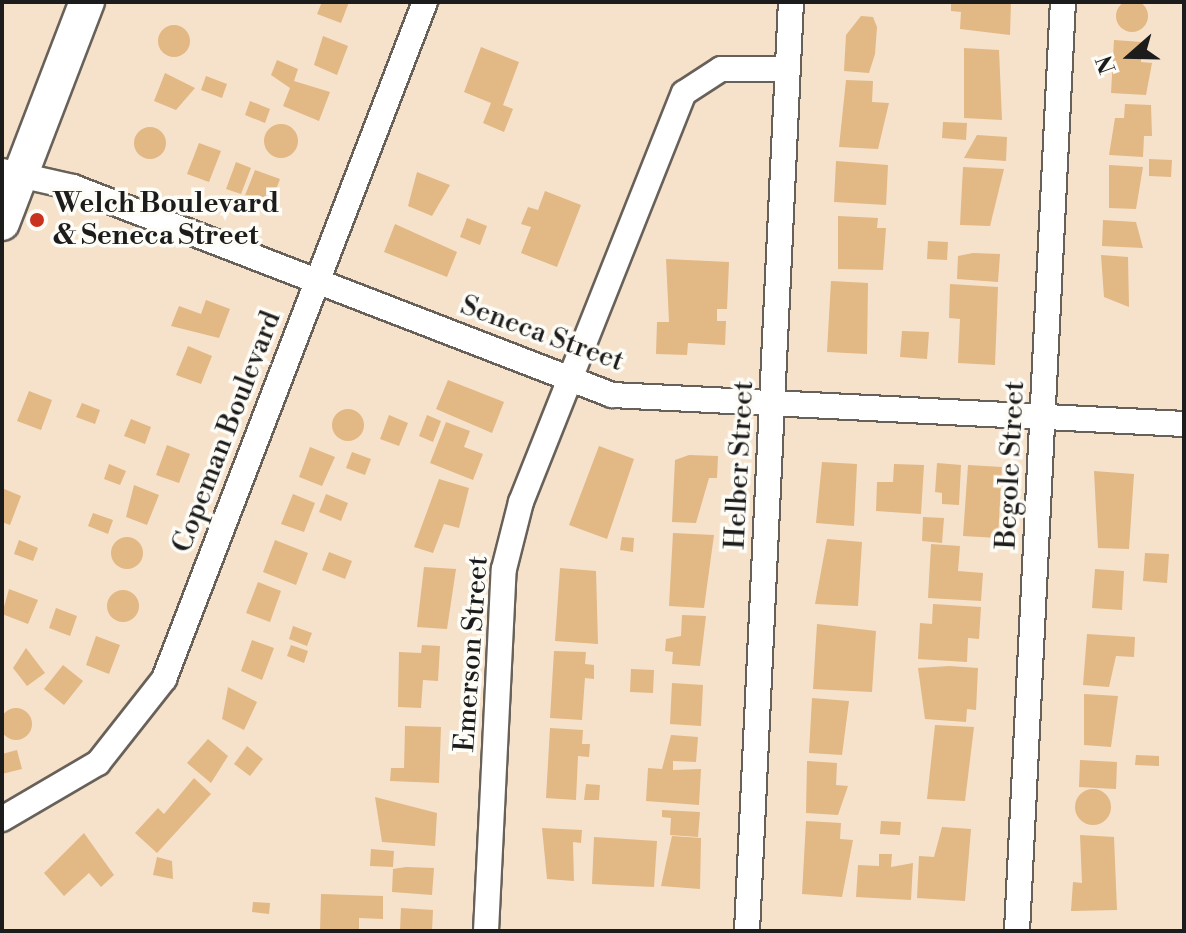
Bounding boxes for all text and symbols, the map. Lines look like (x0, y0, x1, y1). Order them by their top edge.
north arrow (1090, 16, 1170, 96)
text: N (1091, 52, 1123, 77)
place label: Welch Boulevard & Seneca Street (53, 187, 279, 253)
marker: Welch Boulevard & Seneca Street (28, 211, 46, 229)
street label: Seneca Street (456, 289, 628, 379)
street label: Copeman Boulevard (165, 307, 289, 557)
street label: Helber Street (719, 380, 761, 550)
street label: Begole Street (990, 380, 1032, 550)
street label: Emerson Street (448, 555, 496, 753)

